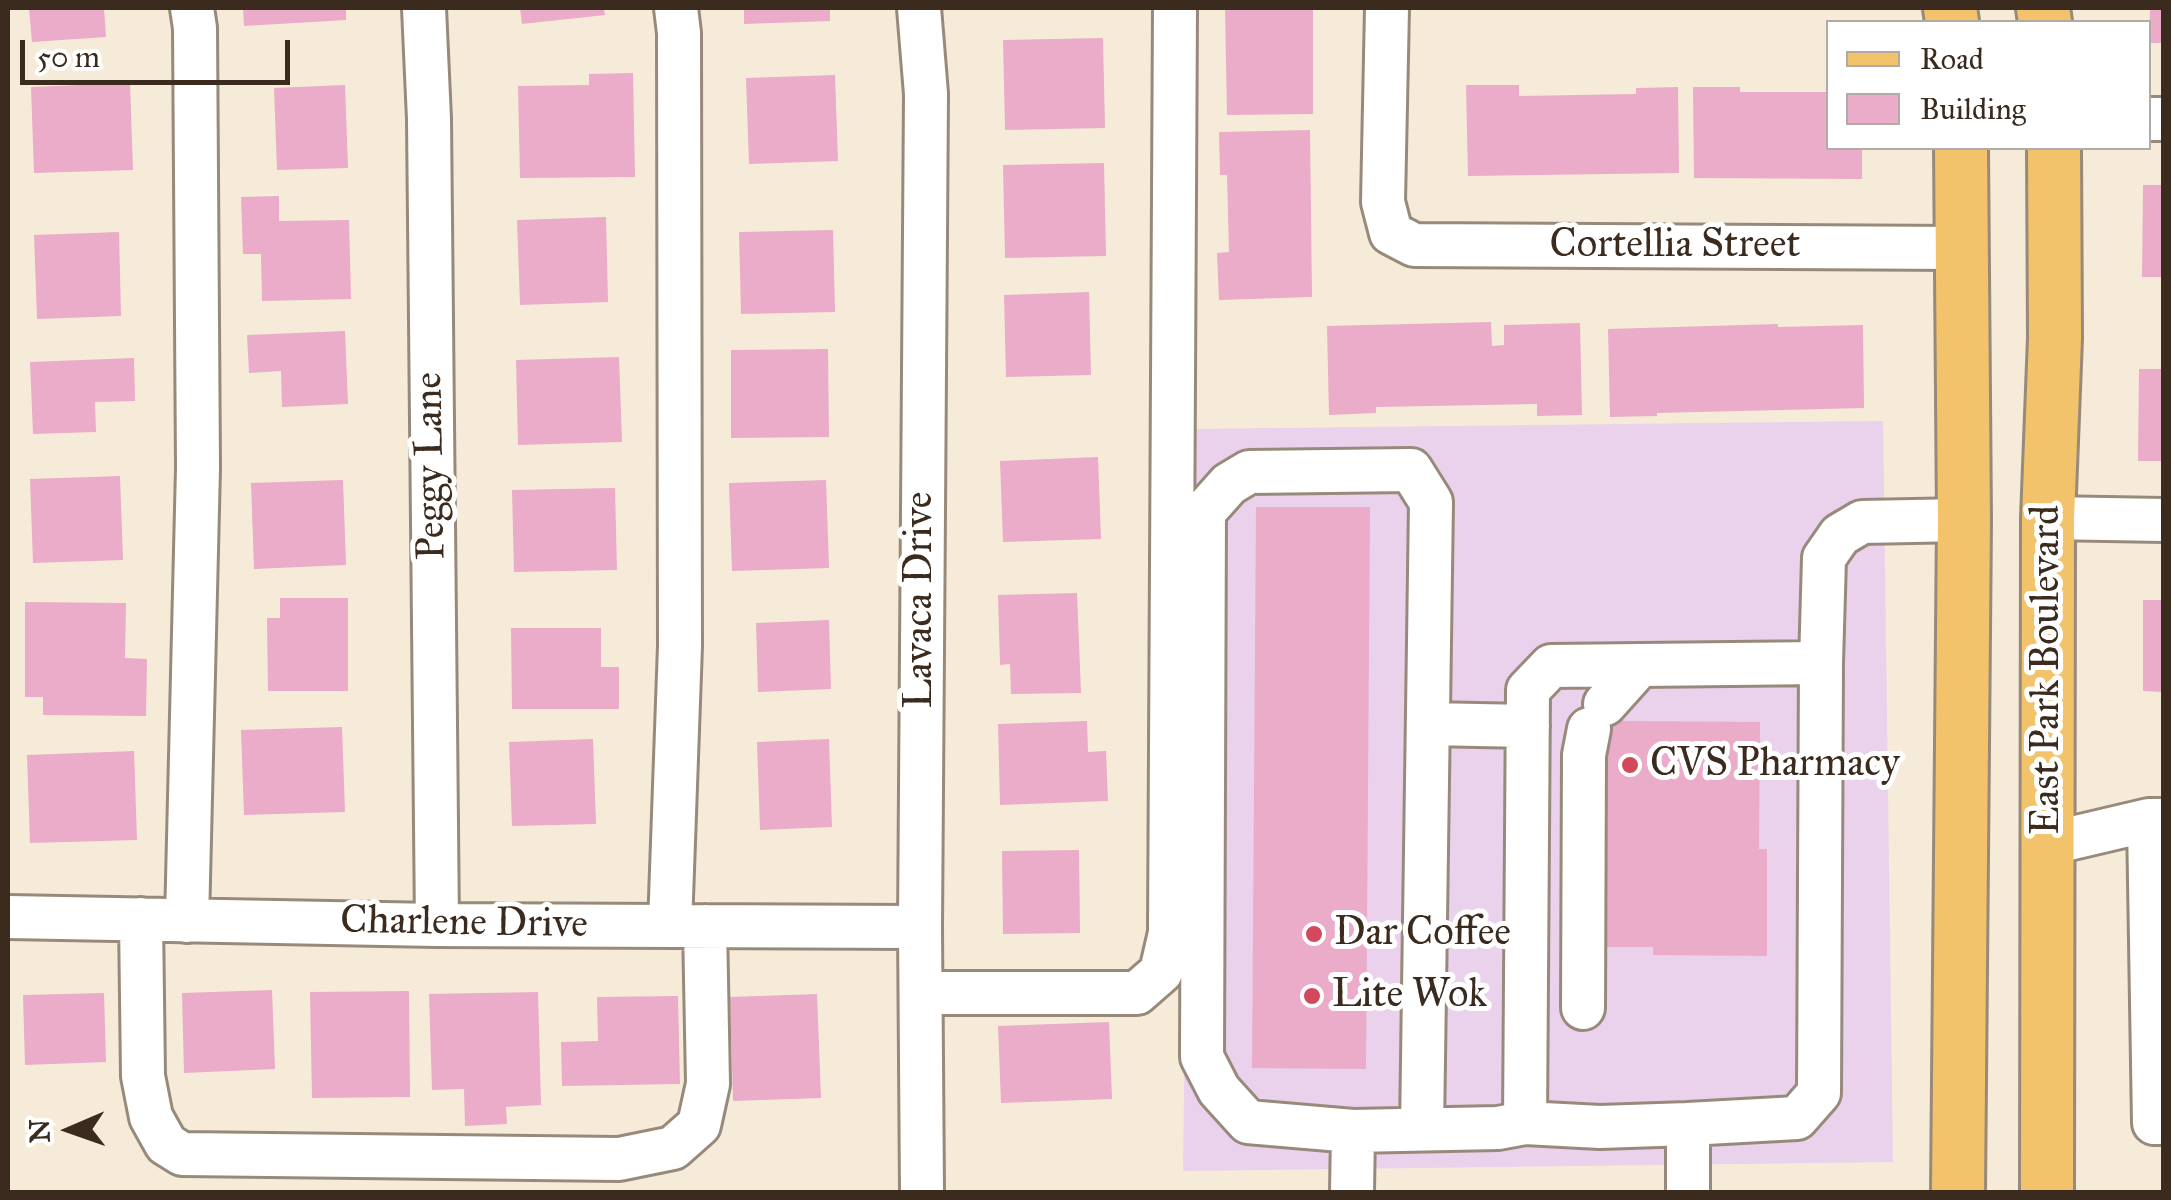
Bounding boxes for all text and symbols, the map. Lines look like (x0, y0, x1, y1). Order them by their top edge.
scale bar (25, 20, 295, 82)
legend (1826, 20, 2151, 150)
text: 50 m (37, 39, 100, 75)
text: Road (1920, 41, 1984, 77)
text: Building (1920, 91, 2026, 127)
street label: Cortellia Street (1550, 222, 1800, 270)
street label: Peggy Lane (406, 372, 458, 560)
street label: Lavaca Drive (897, 492, 945, 708)
street label: East Park Boulevard (2024, 505, 2072, 835)
place label: CVS Pharmacy (1650, 741, 1900, 789)
marker: CVS Pharmacy (1619, 754, 1641, 776)
street label: Charlene Drive (340, 898, 588, 950)
place label: Dar Coffee (1334, 910, 1511, 958)
marker: Dar Coffee (1303, 923, 1325, 945)
place label: Lite Wok (1332, 972, 1487, 1020)
marker: Lite Wok (1301, 985, 1323, 1007)
north arrow (20, 1080, 120, 1180)
text: N (22, 1119, 57, 1144)

